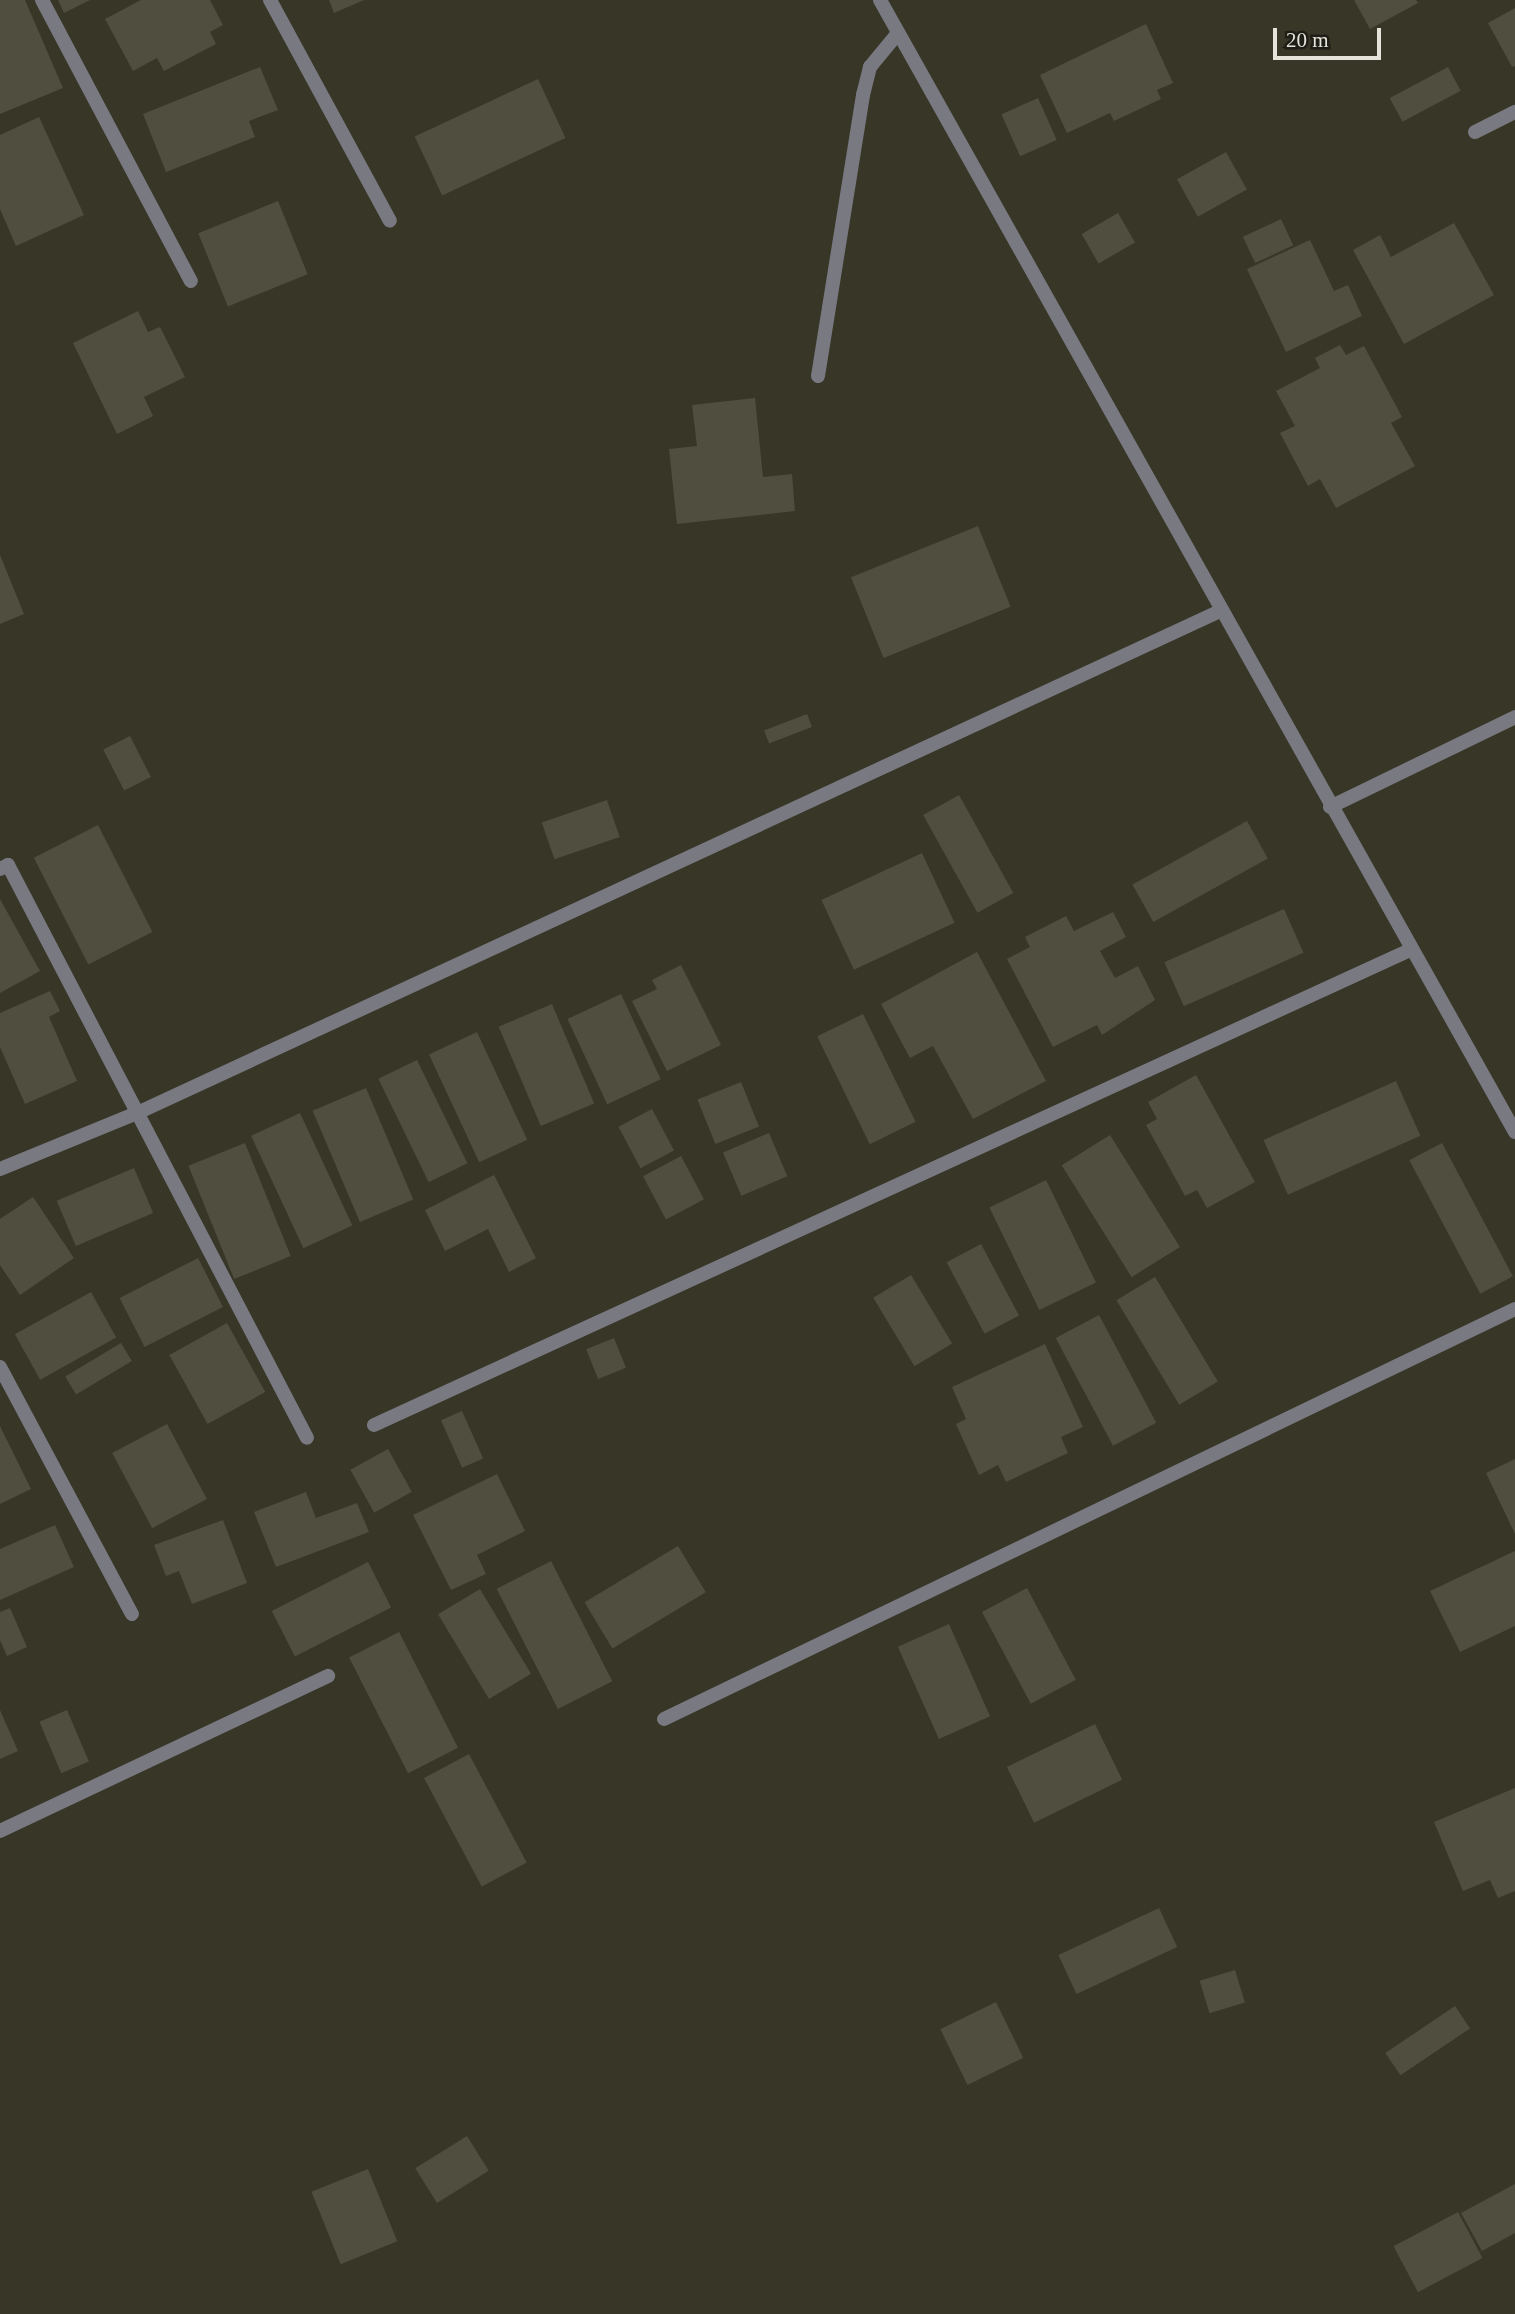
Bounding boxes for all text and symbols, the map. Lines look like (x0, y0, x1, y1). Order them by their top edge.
scale bar (1277, 14, 1386, 58)
text: 20 m (1286, 28, 1329, 52)

